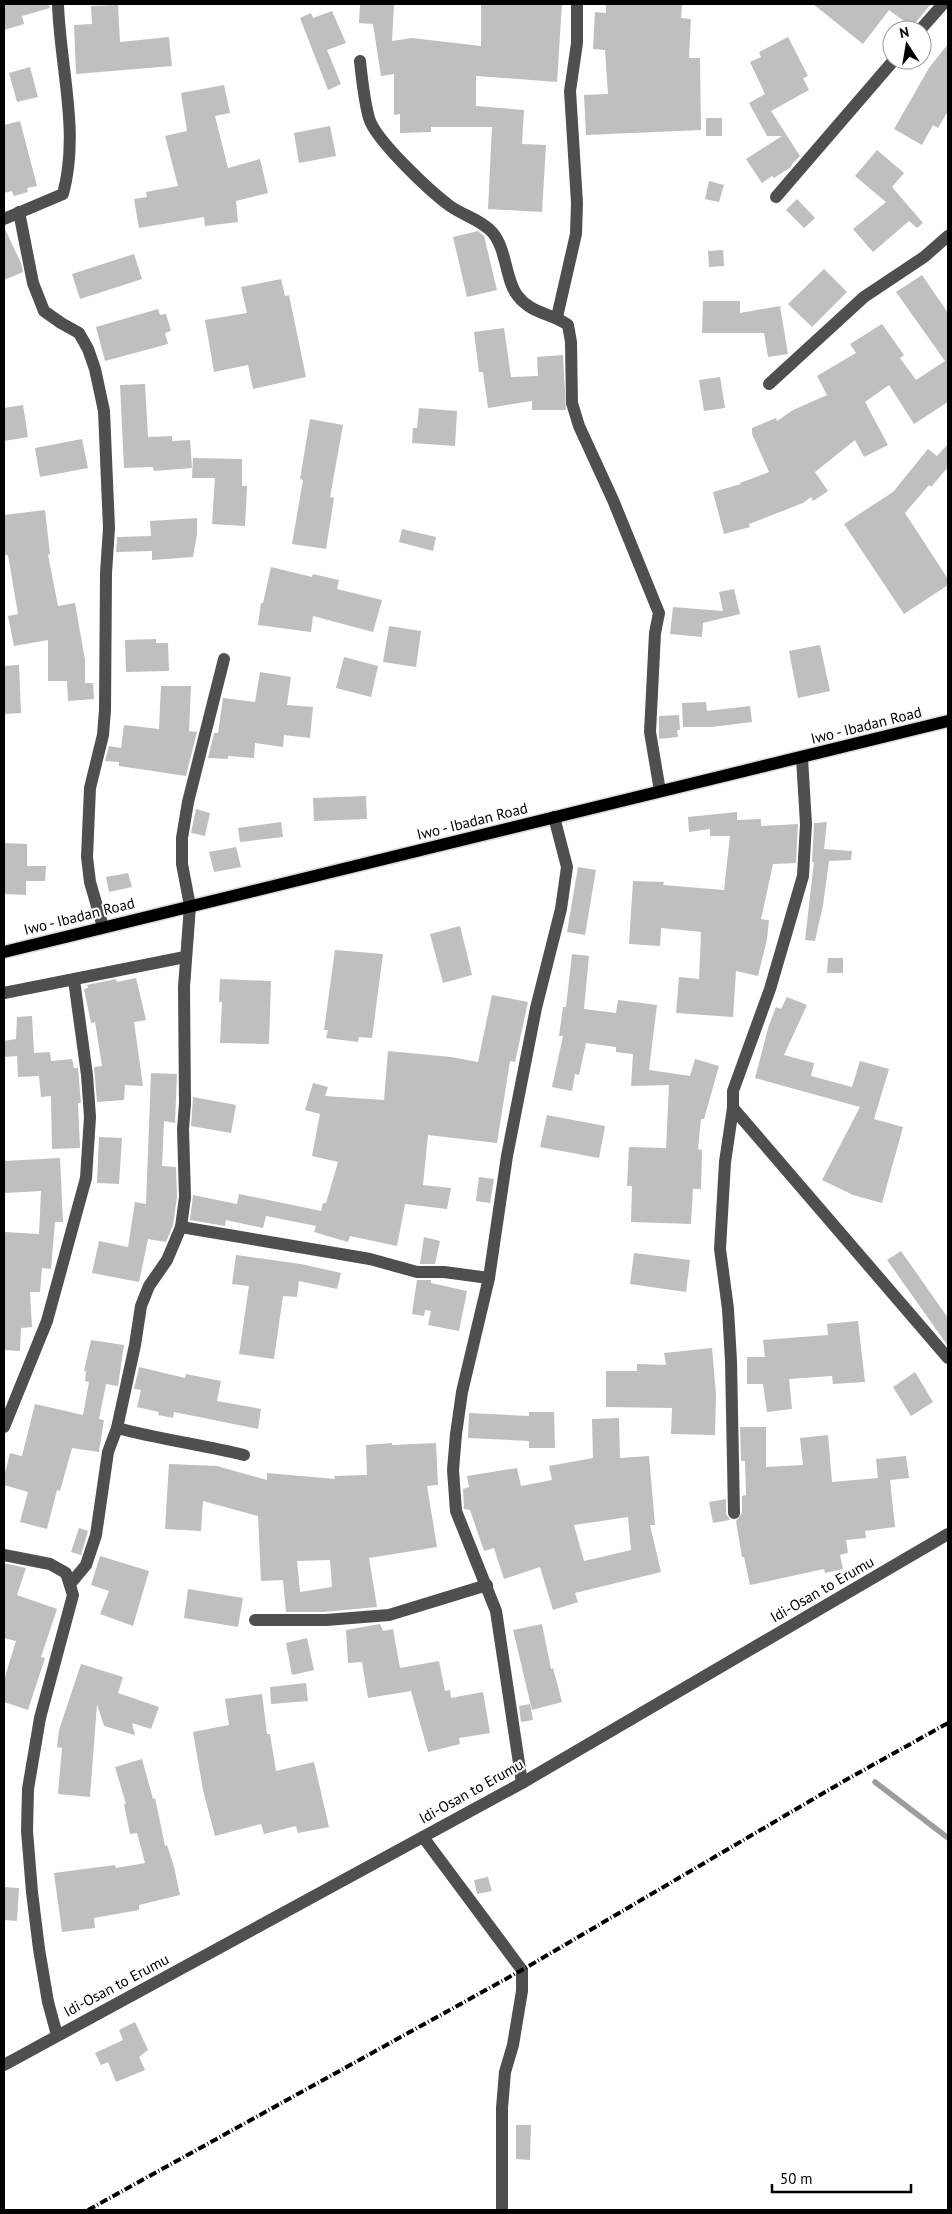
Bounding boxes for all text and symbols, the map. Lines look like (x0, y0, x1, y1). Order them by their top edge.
north arrow (882, 20, 932, 70)
text: N (898, 23, 911, 42)
street label: Iwo - Ibadan Road (809, 702, 923, 748)
street label: Iwo - Ibadan Road (415, 798, 529, 844)
street label: Iwo - Ibadan Road (22, 893, 136, 939)
street label: Idi-Osan to Erumu (767, 1552, 877, 1626)
street label: Idi-Osan to Erumu (415, 1754, 527, 1828)
street label: Idi-Osan to Erumu (60, 1949, 172, 2021)
scale bar (772, 2162, 911, 2194)
text: 50 m (780, 2169, 813, 2188)

